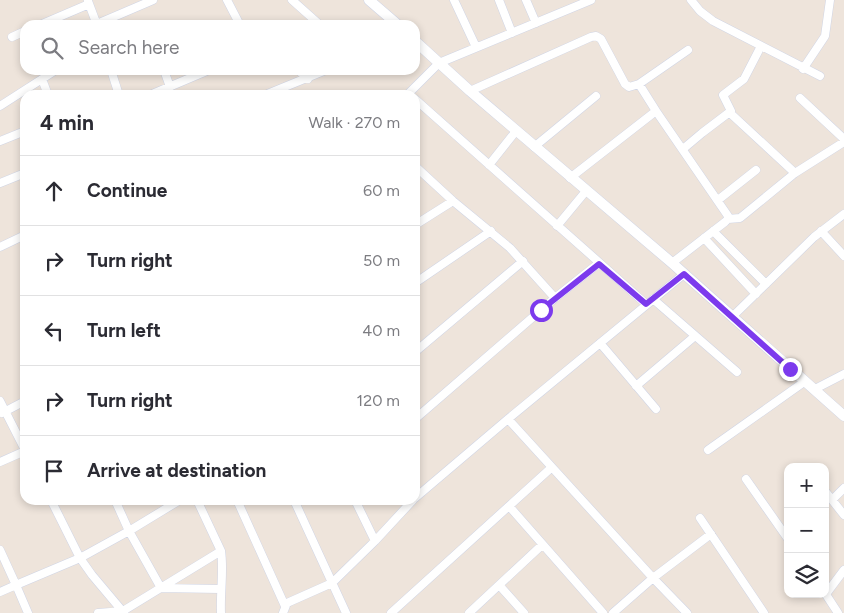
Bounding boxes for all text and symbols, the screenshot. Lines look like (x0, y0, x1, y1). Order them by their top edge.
search box (20, 20, 420, 75)
icon: search (38, 34, 66, 62)
text: Search here (78, 36, 180, 59)
text: 4 min (40, 110, 94, 135)
text: Walk · 270 m (309, 113, 400, 132)
icon: ahead (40, 177, 68, 205)
text: Continue (87, 179, 167, 202)
text: 60 m (363, 181, 400, 200)
icon: right (40, 247, 68, 275)
text: Turn right (87, 249, 173, 272)
text: 50 m (363, 251, 400, 270)
route start (530, 299, 553, 322)
icon: left (40, 317, 68, 345)
text: Turn left (87, 319, 161, 342)
text: 40 m (362, 321, 400, 340)
route end (779, 358, 802, 381)
icon: right (40, 387, 68, 415)
text: Turn right (87, 389, 173, 412)
text: 120 m (357, 391, 400, 410)
icon: arrive (40, 457, 68, 485)
text: Arrive at destination (87, 459, 266, 482)
map controls (784, 463, 829, 598)
button: + (784, 463, 829, 508)
button: − (784, 508, 829, 553)
button: layers (784, 553, 829, 598)

